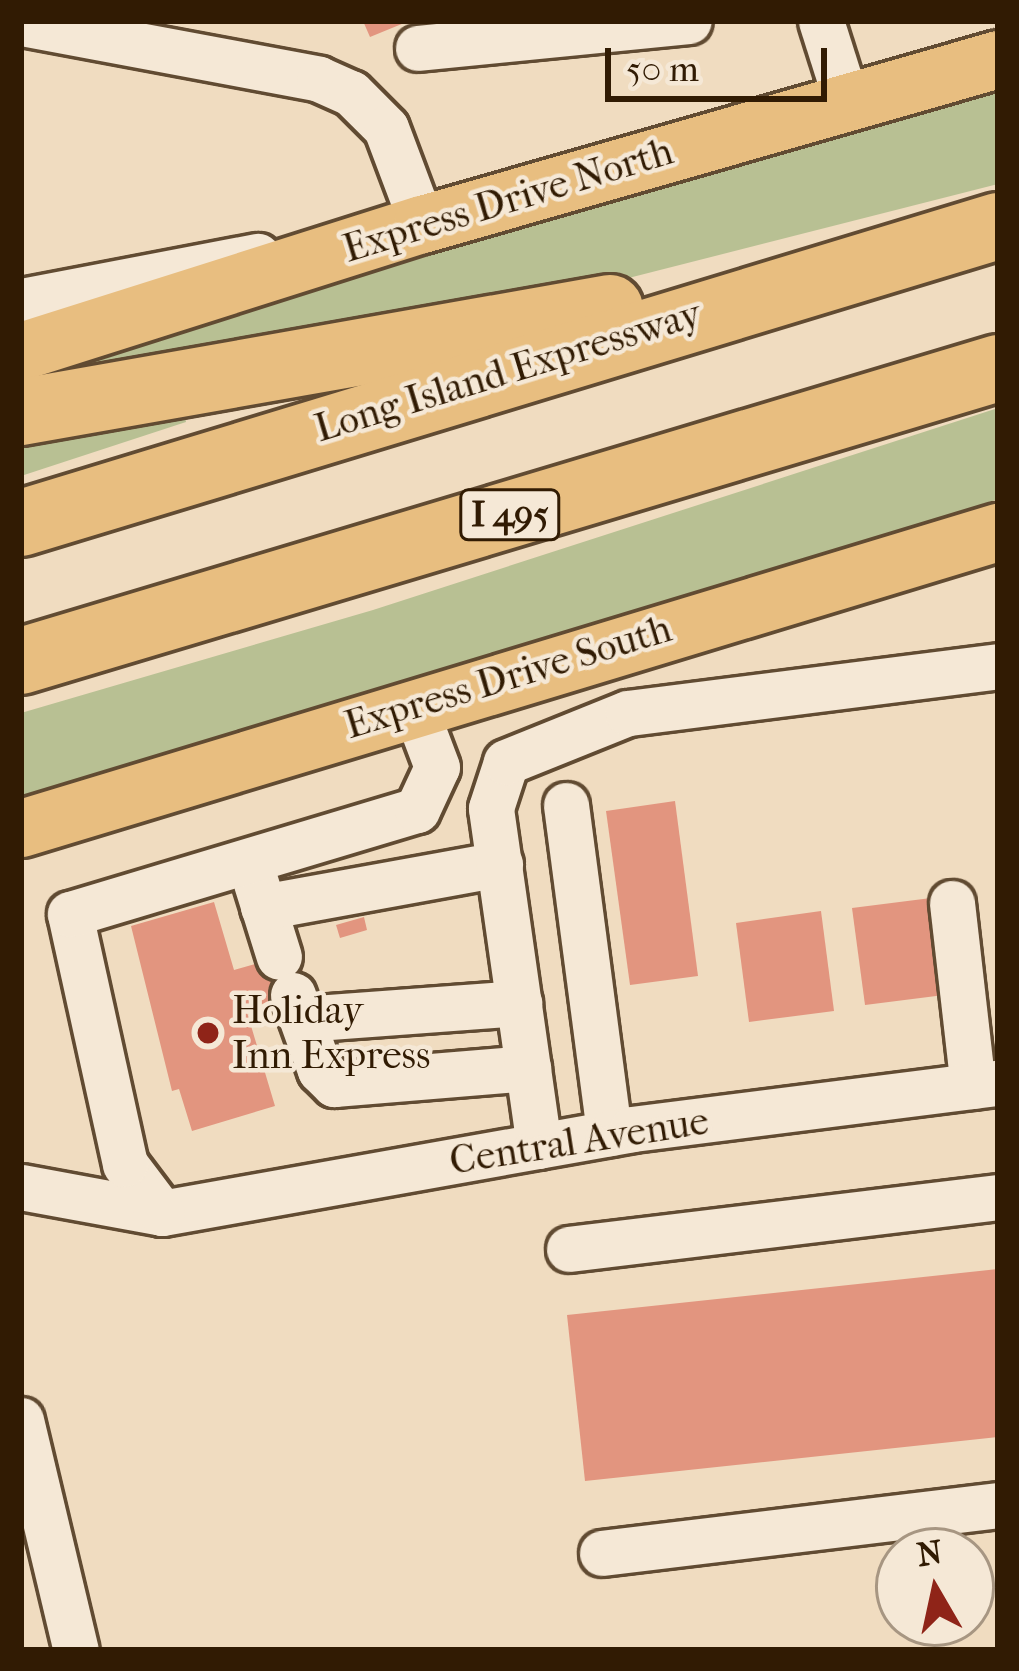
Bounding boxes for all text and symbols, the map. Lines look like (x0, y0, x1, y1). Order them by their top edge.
scale bar (611, 24, 833, 98)
text: 50 m (626, 48, 699, 90)
street label: Express Drive North (337, 128, 679, 272)
street label: Long Island Expressway (309, 290, 707, 452)
road number: I 495 (459, 485, 561, 545)
street label: Express Drive South (339, 605, 677, 749)
place label: Holiday Inn Express (232, 988, 430, 1079)
marker: Holiday Inn Express (195, 1020, 221, 1046)
street label: Central Avenue (446, 1097, 712, 1185)
north arrow (875, 1527, 995, 1647)
text: N (914, 1533, 945, 1575)

